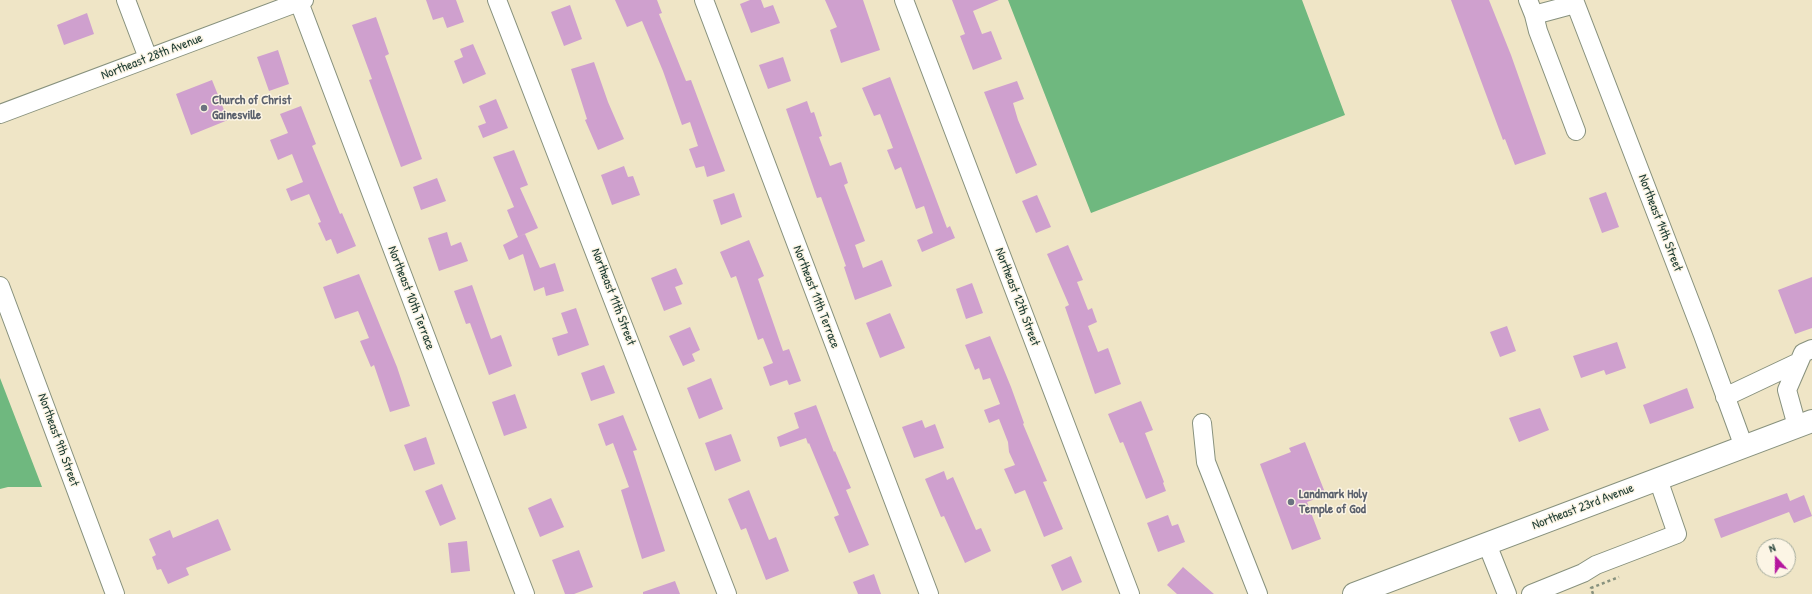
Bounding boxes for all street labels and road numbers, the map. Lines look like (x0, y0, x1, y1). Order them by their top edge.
street label: Northeast 28th Avenue (99, 30, 205, 84)
street label: Northeast 14th Street (1634, 172, 1686, 274)
street label: Northeast 11th Terrace (789, 243, 843, 351)
street label: Northeast 10th Terrace (384, 244, 438, 352)
street label: Northeast 11th Street (587, 246, 639, 348)
street label: Northeast 12th Street (991, 246, 1043, 348)
street label: Northeast 9th Street (34, 391, 82, 489)
street label: Northeast 23rd Avenue (1530, 480, 1636, 534)

